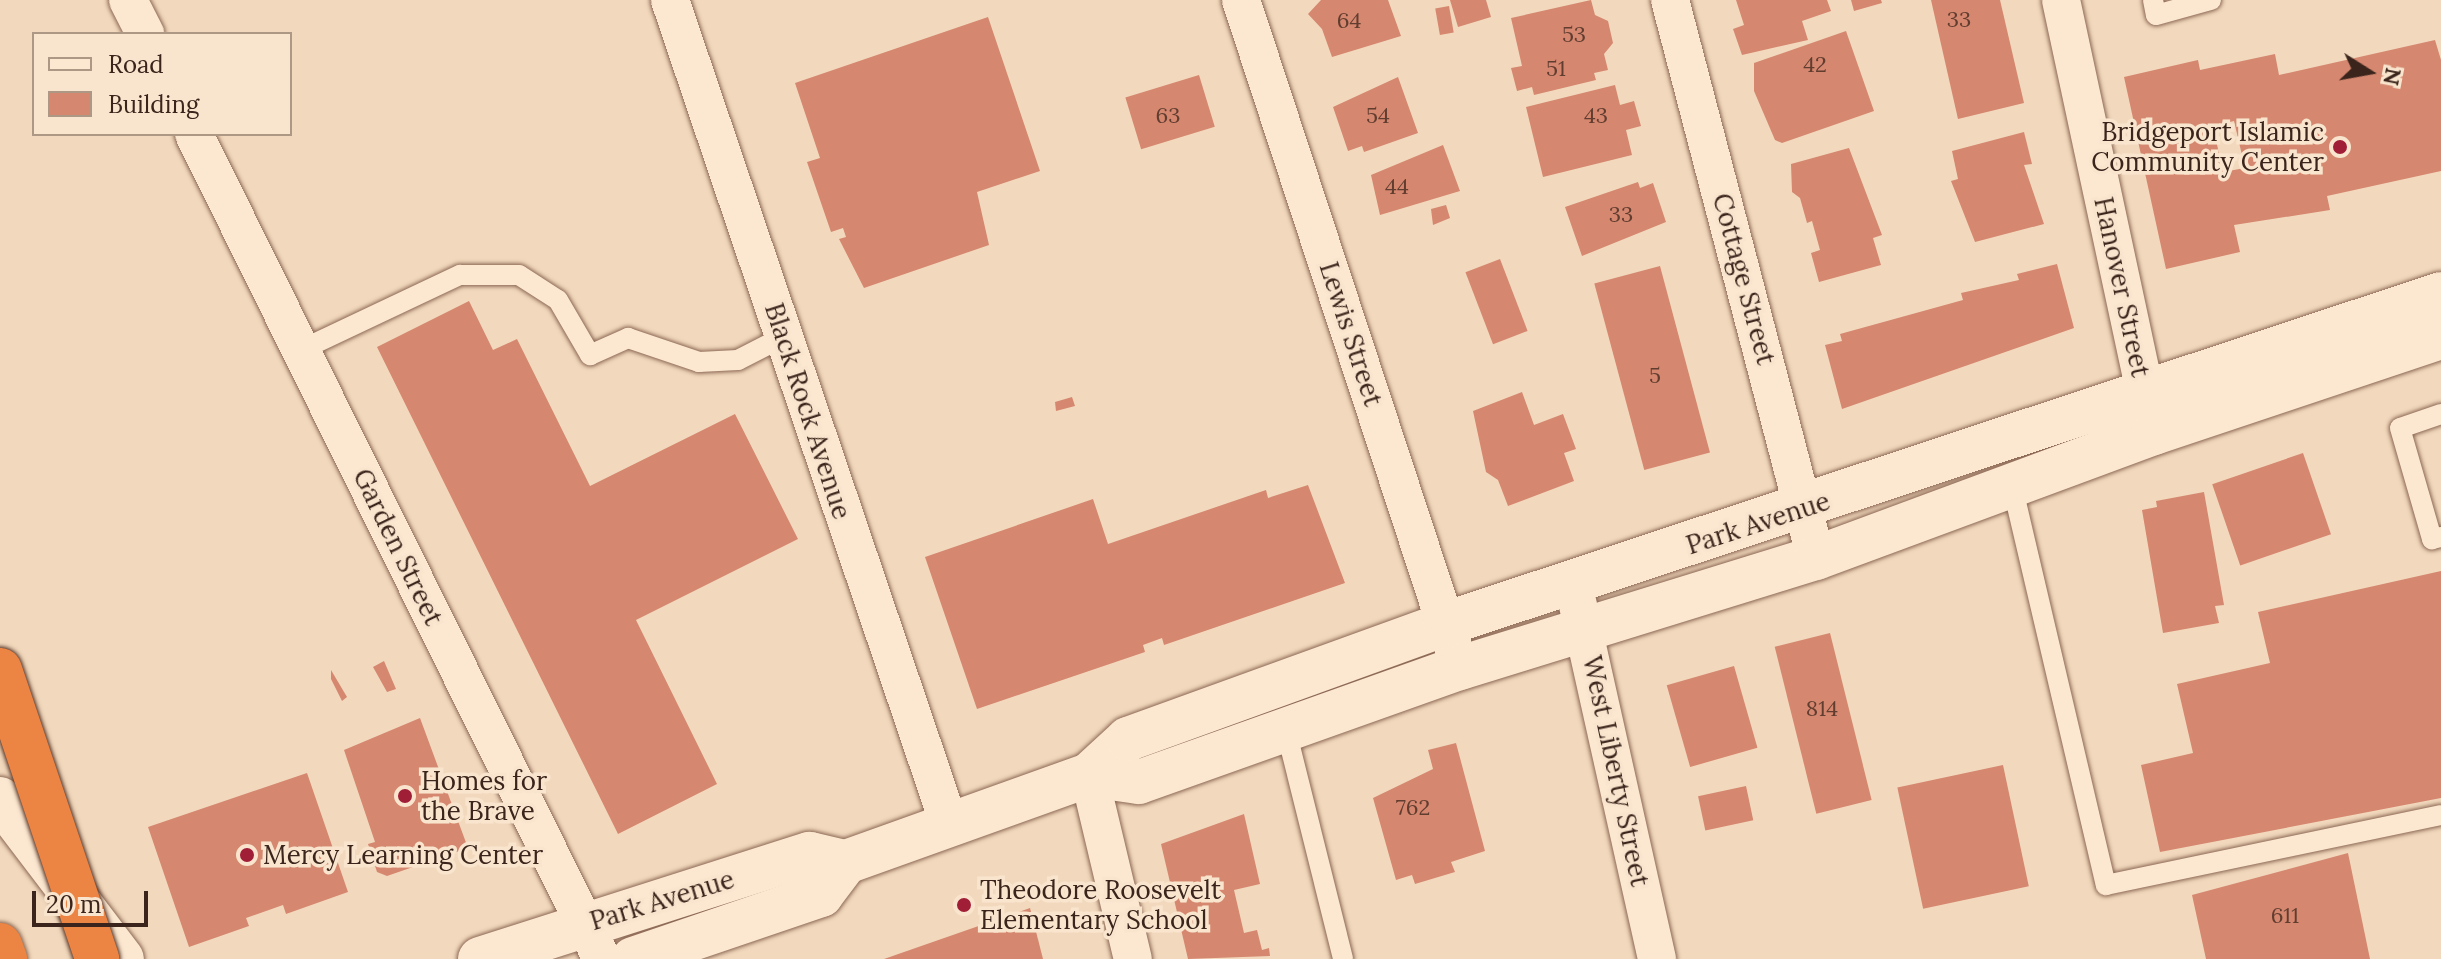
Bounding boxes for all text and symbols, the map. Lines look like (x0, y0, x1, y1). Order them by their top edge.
house number: 33 (1947, 7, 1971, 33)
house number: 64 (1337, 8, 1361, 34)
house number: 53 (1562, 22, 1586, 48)
legend (32, 32, 292, 136)
north arrow (2329, 32, 2409, 112)
text: Road (108, 49, 164, 80)
house number: 42 (1803, 52, 1827, 78)
house number: 51 (1546, 56, 1566, 82)
text: N (2377, 66, 2408, 88)
text: Building (108, 89, 199, 120)
house number: 63 (1156, 103, 1180, 129)
house number: 54 (1366, 103, 1390, 129)
house number: 43 (1584, 103, 1608, 129)
place label: Bridgeport Islamic Community Center (2091, 116, 2324, 178)
marker: Bridgeport Islamic Community Center (2331, 138, 2349, 156)
house number: 44 (1385, 174, 1409, 200)
street label: Cottage Street (1706, 190, 1782, 368)
street label: Hanover Street (2088, 194, 2156, 380)
house number: 33 (1609, 202, 1633, 228)
street label: Lewis Street (1313, 258, 1389, 410)
street label: Black Rock Avenue (758, 299, 858, 523)
house number: 5 (1649, 363, 1661, 389)
street label: Garden Street (347, 464, 449, 630)
street label: Park Avenue (1682, 485, 1834, 561)
street label: West Liberty Street (1576, 653, 1656, 889)
house number: 814 (1806, 696, 1838, 722)
place label: Homes for the Brave (421, 765, 547, 826)
marker: Homes for the Brave (396, 787, 414, 805)
house number: 762 (1396, 795, 1430, 821)
place label: Mercy Learning Center (263, 839, 543, 871)
marker: Mercy Learning Center (238, 846, 256, 864)
street label: Park Avenue (586, 863, 738, 937)
place label: Theodore Roosevelt Elementary School (980, 874, 1221, 936)
scale bar (36, 875, 152, 925)
text: 20 m (46, 889, 102, 920)
marker: Theodore Roosevelt Elementary School (955, 896, 973, 914)
house number: 611 (2271, 903, 2299, 929)

